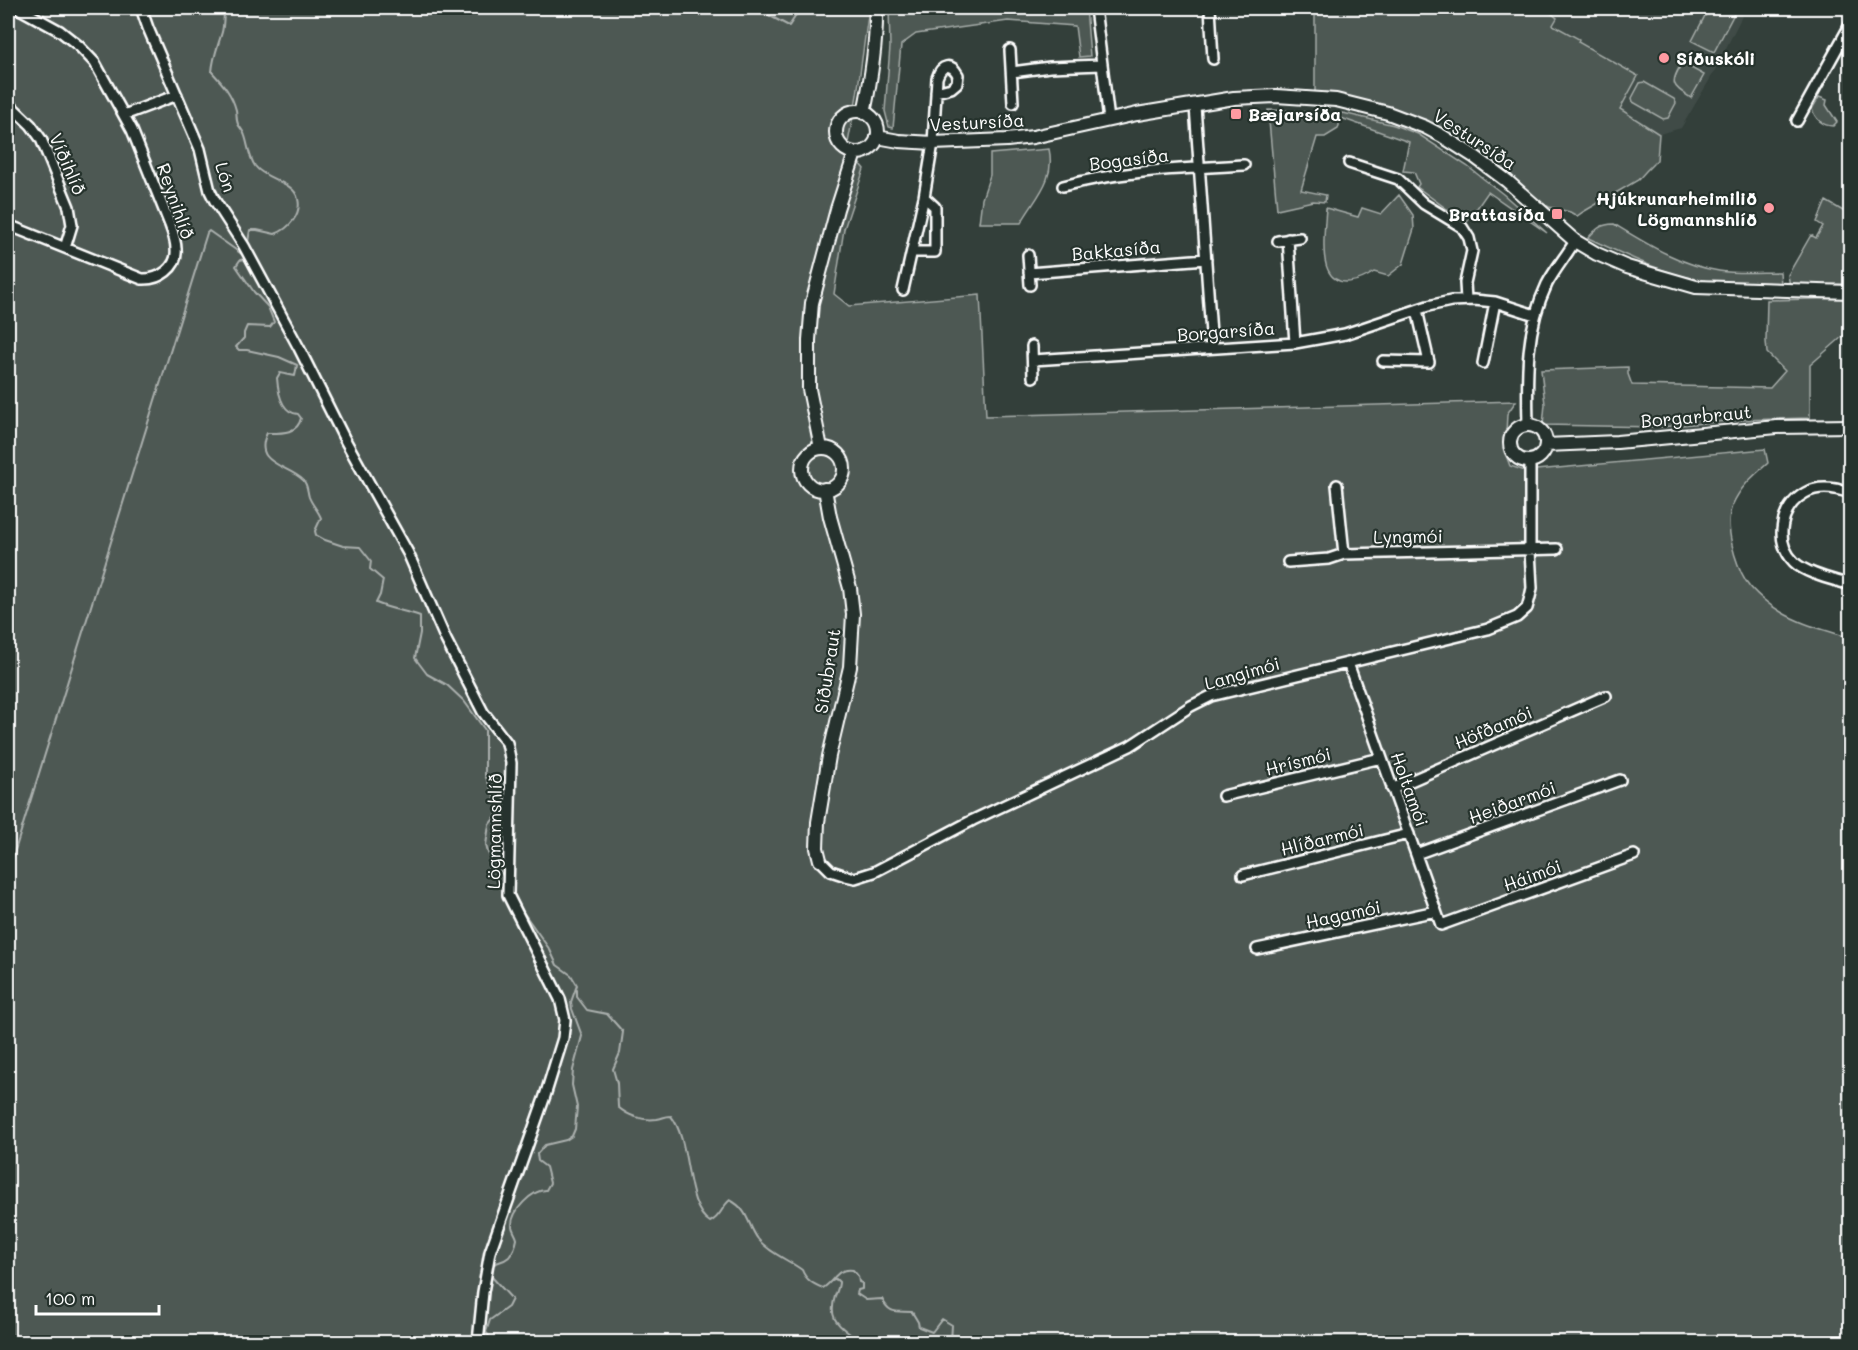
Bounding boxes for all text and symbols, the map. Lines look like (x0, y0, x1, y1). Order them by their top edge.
place label: Síðuskóli (1676, 46, 1755, 70)
marker: Síðuskóli (1657, 51, 1671, 65)
place label: Bæjarsíða (1248, 102, 1341, 126)
street label: Vestursíða (1429, 103, 1521, 175)
marker: Bæjarsíða (1229, 107, 1243, 121)
street label: Vestursíða (929, 108, 1025, 136)
street label: Víðihlíð (44, 129, 92, 199)
street label: Bogasíða (1088, 142, 1170, 176)
street label: Lón (210, 159, 242, 195)
street label: Reynihlíð (152, 160, 200, 242)
place label: Hjúkrunarheimilið Lögmannshlíð (1596, 186, 1757, 231)
marker: Hjúkrunarheimilið Lögmannshlíð (1762, 201, 1776, 215)
place label: Brattasíða (1448, 202, 1545, 226)
marker: Brattasíða (1550, 207, 1564, 221)
street label: Bakkasíða (1070, 234, 1162, 266)
street label: Borgarsíða (1176, 316, 1276, 346)
street label: Borgarbraut (1640, 399, 1752, 433)
street label: Lyngmói (1373, 523, 1443, 549)
street label: Síðubraut (808, 627, 846, 715)
street label: Langimói (1202, 651, 1282, 695)
street label: Höfðamói (1450, 700, 1536, 754)
street label: Hrísmói (1263, 741, 1333, 781)
street label: Holtamói (1385, 748, 1435, 830)
street label: Lögmannshlíð (481, 773, 507, 889)
street label: Heiðarmói (1465, 775, 1559, 829)
street label: Hlíðarmói (1278, 817, 1366, 861)
street label: Háimói (1500, 853, 1564, 897)
street label: Hagamói (1303, 894, 1383, 934)
scale bar (36, 1278, 159, 1316)
text: 100 m (45, 1286, 95, 1310)

